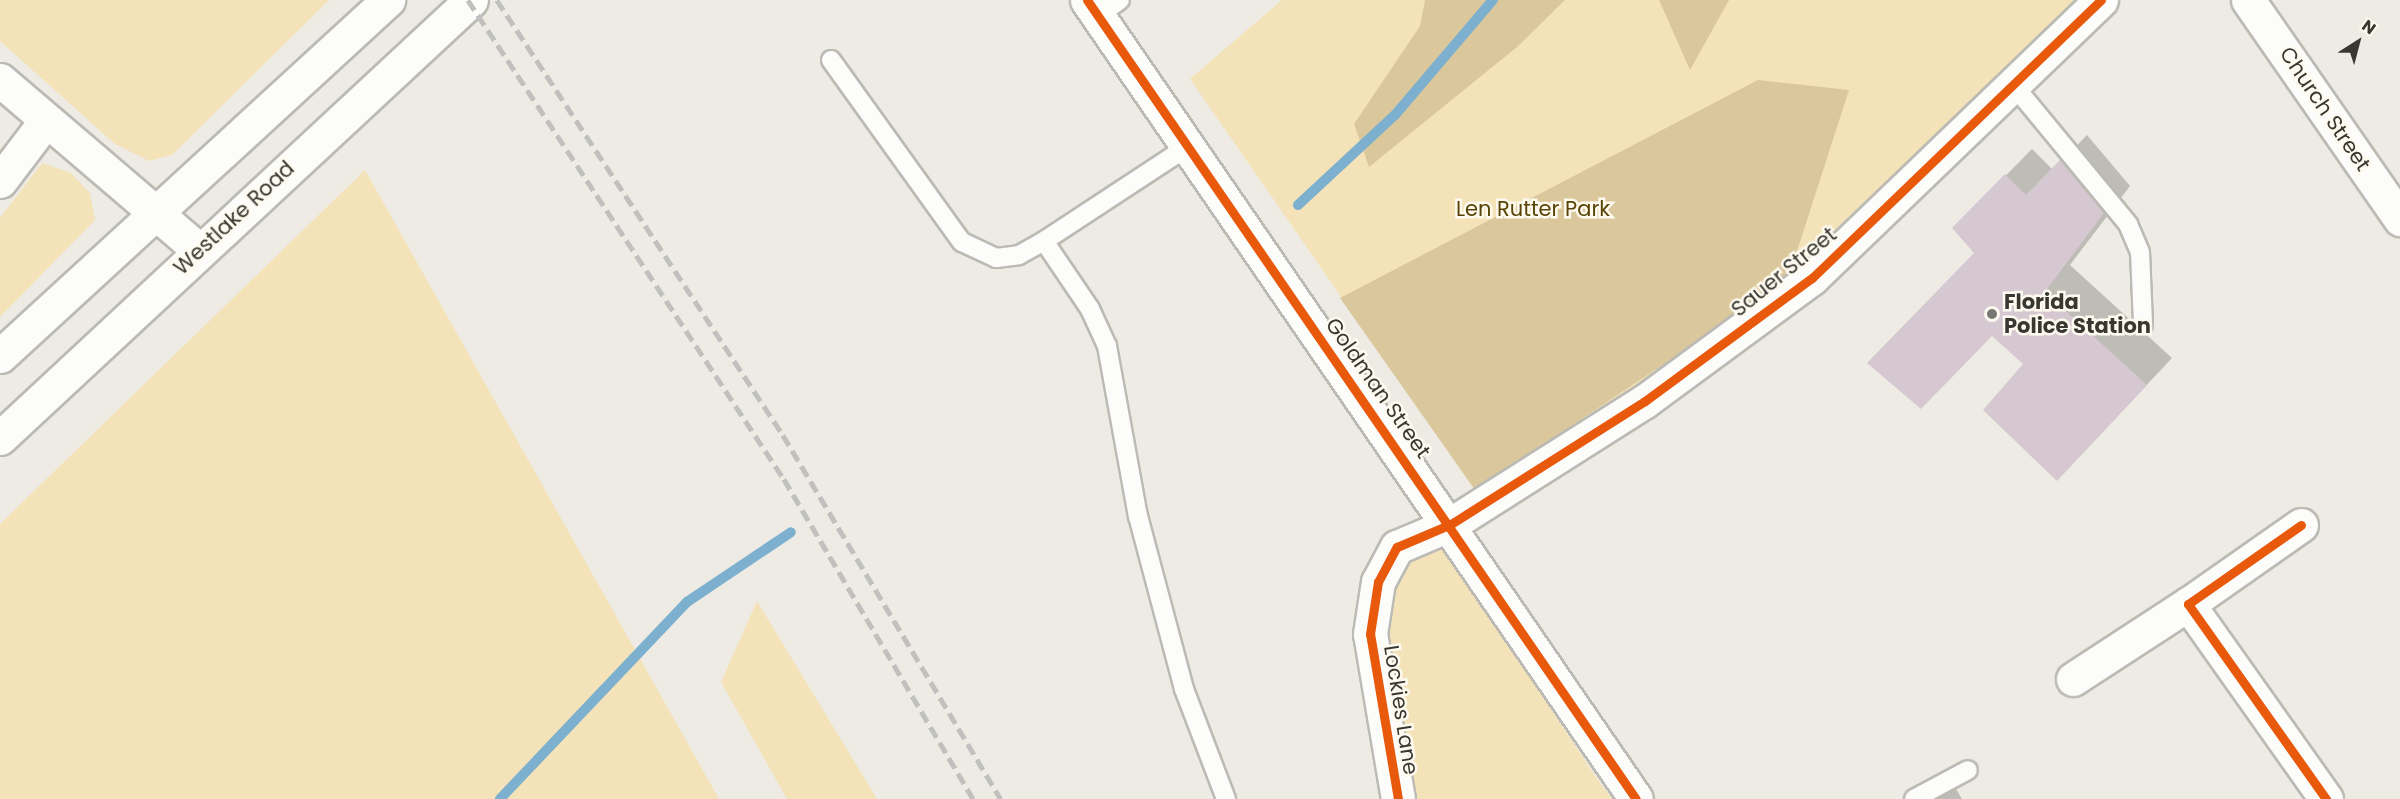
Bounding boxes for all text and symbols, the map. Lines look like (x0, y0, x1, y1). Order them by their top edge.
north arrow (2328, 12, 2388, 72)
text: N (2357, 14, 2381, 40)
street label: Church Street (2274, 42, 2376, 176)
street label: Westlake Road (169, 156, 299, 280)
park label: Len Rutter Park (1456, 196, 1610, 222)
street label: Sauer Street (1726, 222, 1842, 322)
place label: Florida Police Station (2004, 289, 2151, 339)
marker: Florida Police Station (1985, 307, 1999, 321)
street label: Goldman Street (1320, 313, 1436, 463)
street label: Lockies Lane (1378, 644, 1424, 776)

